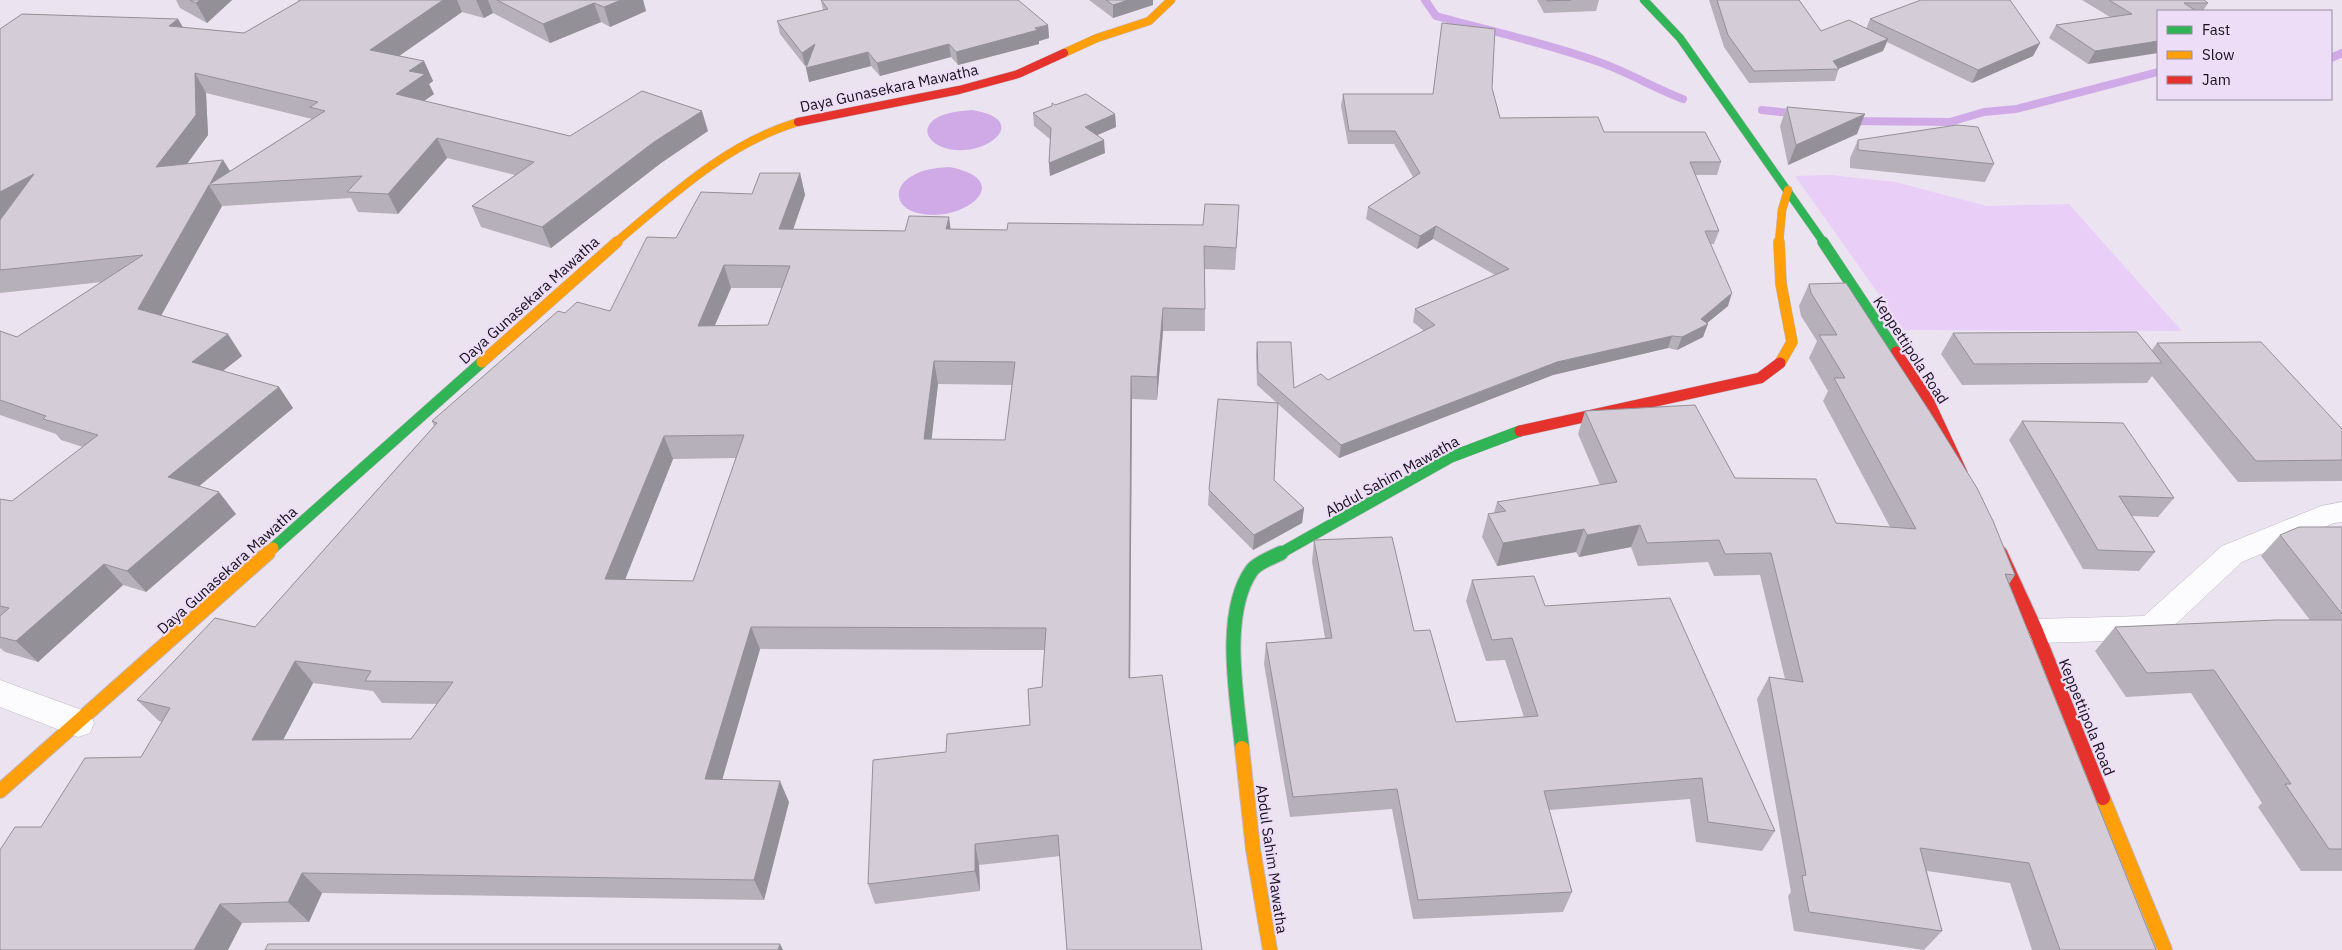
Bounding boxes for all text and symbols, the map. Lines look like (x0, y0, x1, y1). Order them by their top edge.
legend (2157, 10, 2332, 100)
text: Fast (2202, 20, 2230, 39)
text: Slow (2202, 45, 2235, 64)
street label: Daya Gunasekara Mawatha (798, 60, 980, 116)
text: Jam (2202, 70, 2231, 89)
street label: Daya Gunasekara Mawatha (455, 232, 603, 368)
street label: Keppettipola Road (1869, 293, 1953, 407)
street label: Abdul Sahim Mawatha (1322, 431, 1462, 521)
street label: Daya Gunasekara Mawatha (153, 502, 301, 638)
street label: Keppettipola Road (2055, 656, 2119, 778)
street label: Abdul Sahim Mawatha (1252, 783, 1292, 935)

